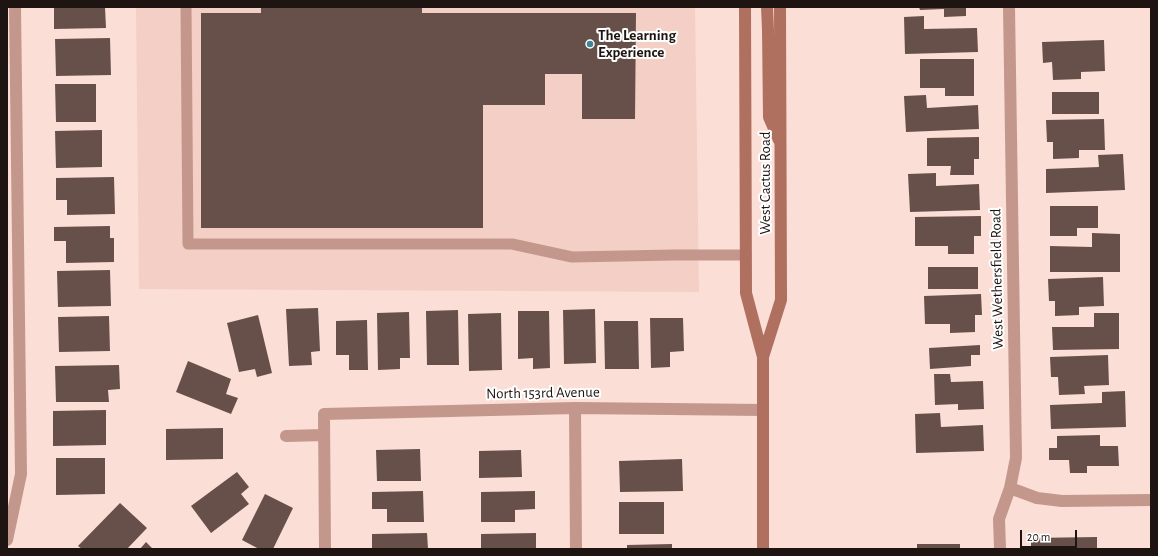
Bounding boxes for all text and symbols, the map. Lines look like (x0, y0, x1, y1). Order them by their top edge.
place label: The Learning Experience (598, 26, 676, 61)
marker: The Learning Experience (585, 39, 595, 49)
street label: West Cactus Road (756, 131, 774, 235)
street label: West Wethersfield Road (987, 208, 1007, 350)
street label: North 153rd Avenue (486, 383, 600, 403)
scale bar (1022, 522, 1079, 548)
text: 20 m (1027, 531, 1050, 543)

